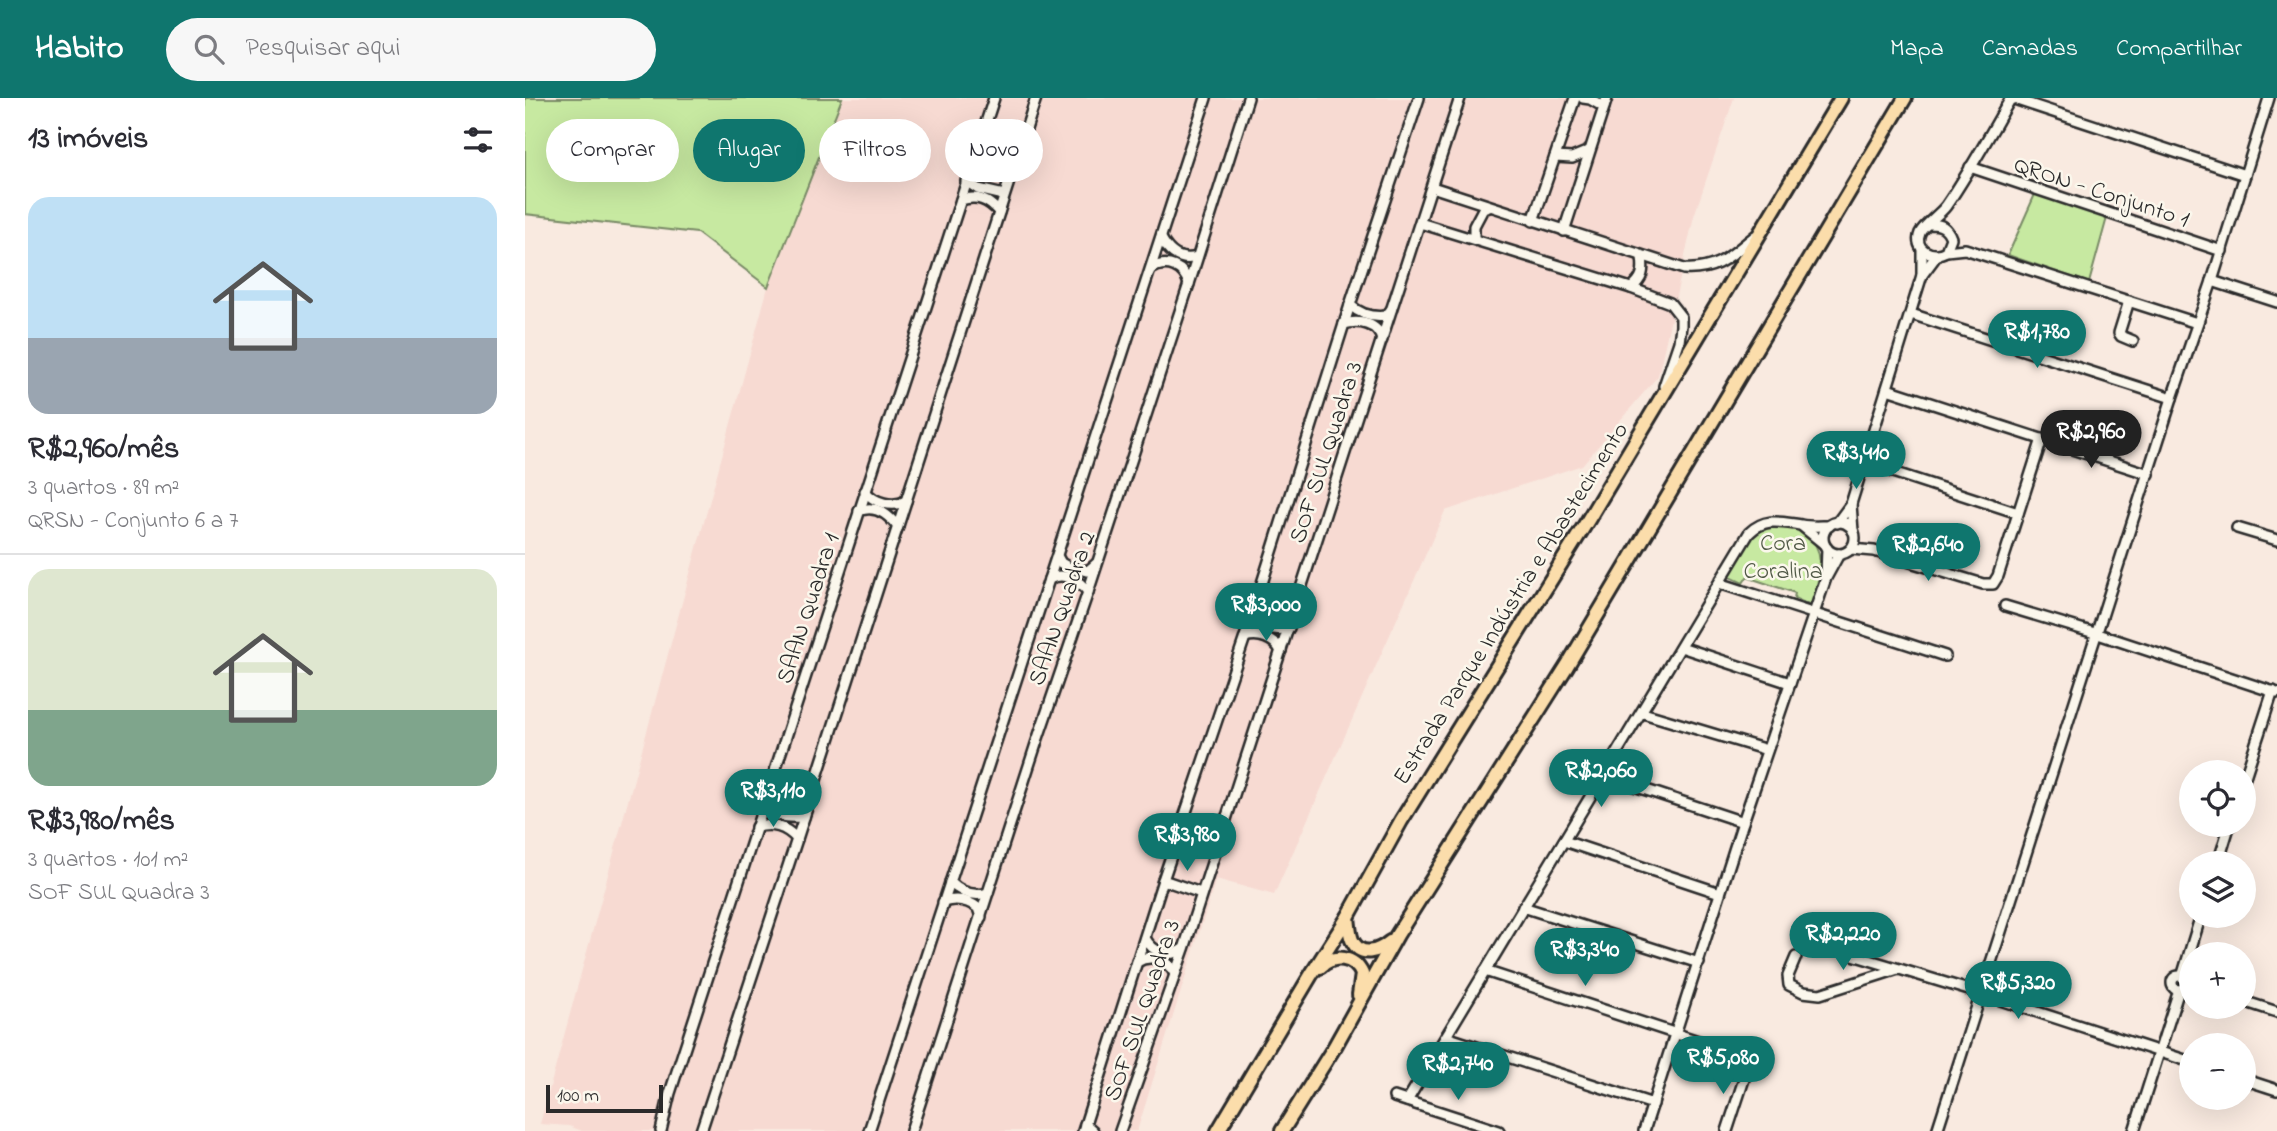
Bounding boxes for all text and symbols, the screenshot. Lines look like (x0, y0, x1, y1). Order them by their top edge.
search box (166, 18, 656, 81)
text: Habito (35, 25, 124, 73)
icon: search (190, 30, 228, 68)
text: Pesquisar aqui (246, 30, 400, 68)
text: Mapa (1890, 32, 1944, 67)
text: Camadas (1982, 32, 2078, 67)
text: Compartilhar (2116, 32, 2242, 67)
text: 13 imóveis (28, 118, 148, 162)
chip: Comprar (546, 119, 679, 182)
chip: Alugar (693, 119, 805, 182)
chip: Filtros (819, 119, 931, 182)
chip: Novo (945, 119, 1043, 182)
icon: filters (459, 121, 497, 159)
street label: QRON - Conjunto 1 (2009, 149, 2194, 238)
icon: home (200, 243, 326, 369)
pin: R$1,780 (1972, 310, 2102, 370)
text: R$1,780 (2004, 316, 2070, 349)
street label: SOF SUL Quadra 3 (1281, 357, 1373, 548)
pin: R$2,960 (2026, 410, 2156, 470)
street label: Estrada Parque Indústria e Abastecimento (1386, 416, 1639, 792)
text: R$2,960 (2057, 416, 2126, 449)
text: R$2,960/mês (28, 428, 179, 472)
pin: R$3,410 (1791, 432, 1921, 491)
text: R$3,410 (1823, 437, 1889, 470)
text: 3 quartos · 89 m² (28, 472, 179, 505)
text: QRSN - Conjunto 6 a 7 (28, 505, 238, 538)
pin: R$2,640 (1863, 524, 1993, 583)
street label: SAAN Quadra 2 (1021, 527, 1106, 691)
park label: Cora Coralina (1743, 527, 1823, 590)
street label: SAAN Quadra 1 (769, 528, 850, 689)
text: R$2,640 (1892, 529, 1964, 562)
pin: R$3,000 (1201, 584, 1331, 643)
text: R$3,000 (1231, 589, 1301, 622)
icon: home (200, 615, 326, 741)
pin: R$2,060 (1536, 750, 1666, 809)
text: R$2,060 (1565, 755, 1637, 788)
map controls (2179, 760, 2256, 1110)
button: locate (2179, 760, 2256, 837)
pin: R$3,110 (708, 770, 838, 829)
text: R$3,110 (741, 775, 805, 808)
text: R$3,980/mês (28, 800, 175, 844)
pin: R$3,980 (1122, 814, 1252, 873)
text: R$3,980 (1154, 819, 1220, 852)
text: 3 quartos · 101 m² (28, 844, 188, 877)
button: layers (2179, 851, 2256, 928)
text: SOF SUL Quadra 3 (28, 877, 210, 910)
pin: R$2,220 (1778, 912, 1908, 972)
street label: SOF SUL Quadra 3 (1096, 915, 1191, 1106)
text: R$2,220 (1806, 918, 1880, 951)
pin: R$3,340 (1520, 928, 1650, 988)
text: R$3,340 (1550, 934, 1620, 967)
button: + (2179, 942, 2256, 1019)
pin: R$5,320 (1953, 962, 2083, 1021)
text: R$5,320 (1981, 967, 2055, 1000)
button: − (2179, 1033, 2256, 1110)
pin: R$5,080 (1658, 1037, 1788, 1096)
pin: R$2,740 (1393, 1042, 1523, 1102)
text: R$5,080 (1687, 1042, 1759, 1075)
text: R$2,740 (1423, 1048, 1493, 1081)
scale bar (546, 1082, 663, 1114)
text: 100 m (557, 1083, 599, 1110)

